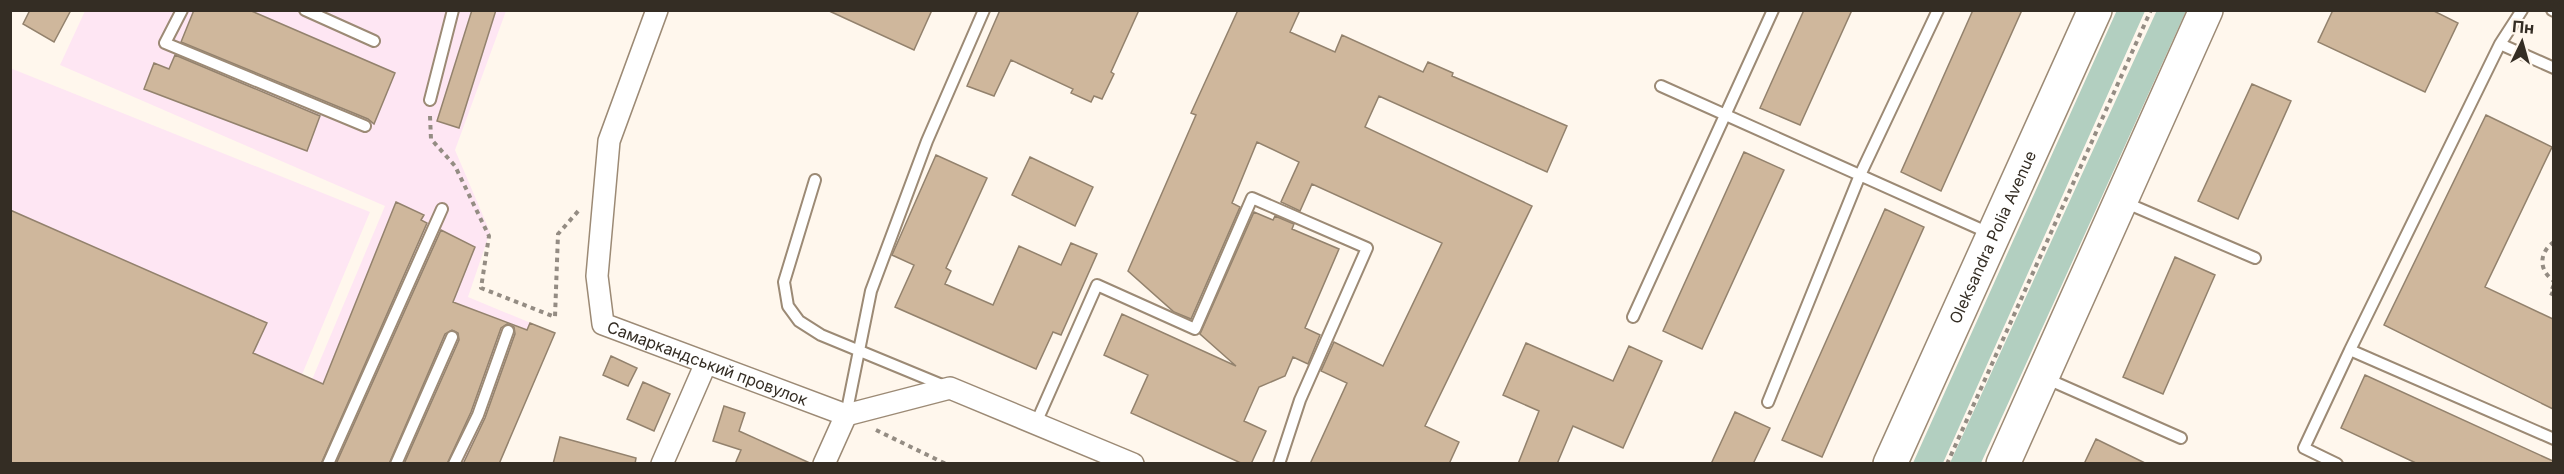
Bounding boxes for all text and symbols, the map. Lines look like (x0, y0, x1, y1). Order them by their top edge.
north arrow (2492, 12, 2552, 72)
text: Пн (2512, 16, 2535, 38)
street label: Oleksandra Polia Avenue (1945, 147, 2040, 327)
street label: Самаркандський провулок (604, 316, 811, 410)

